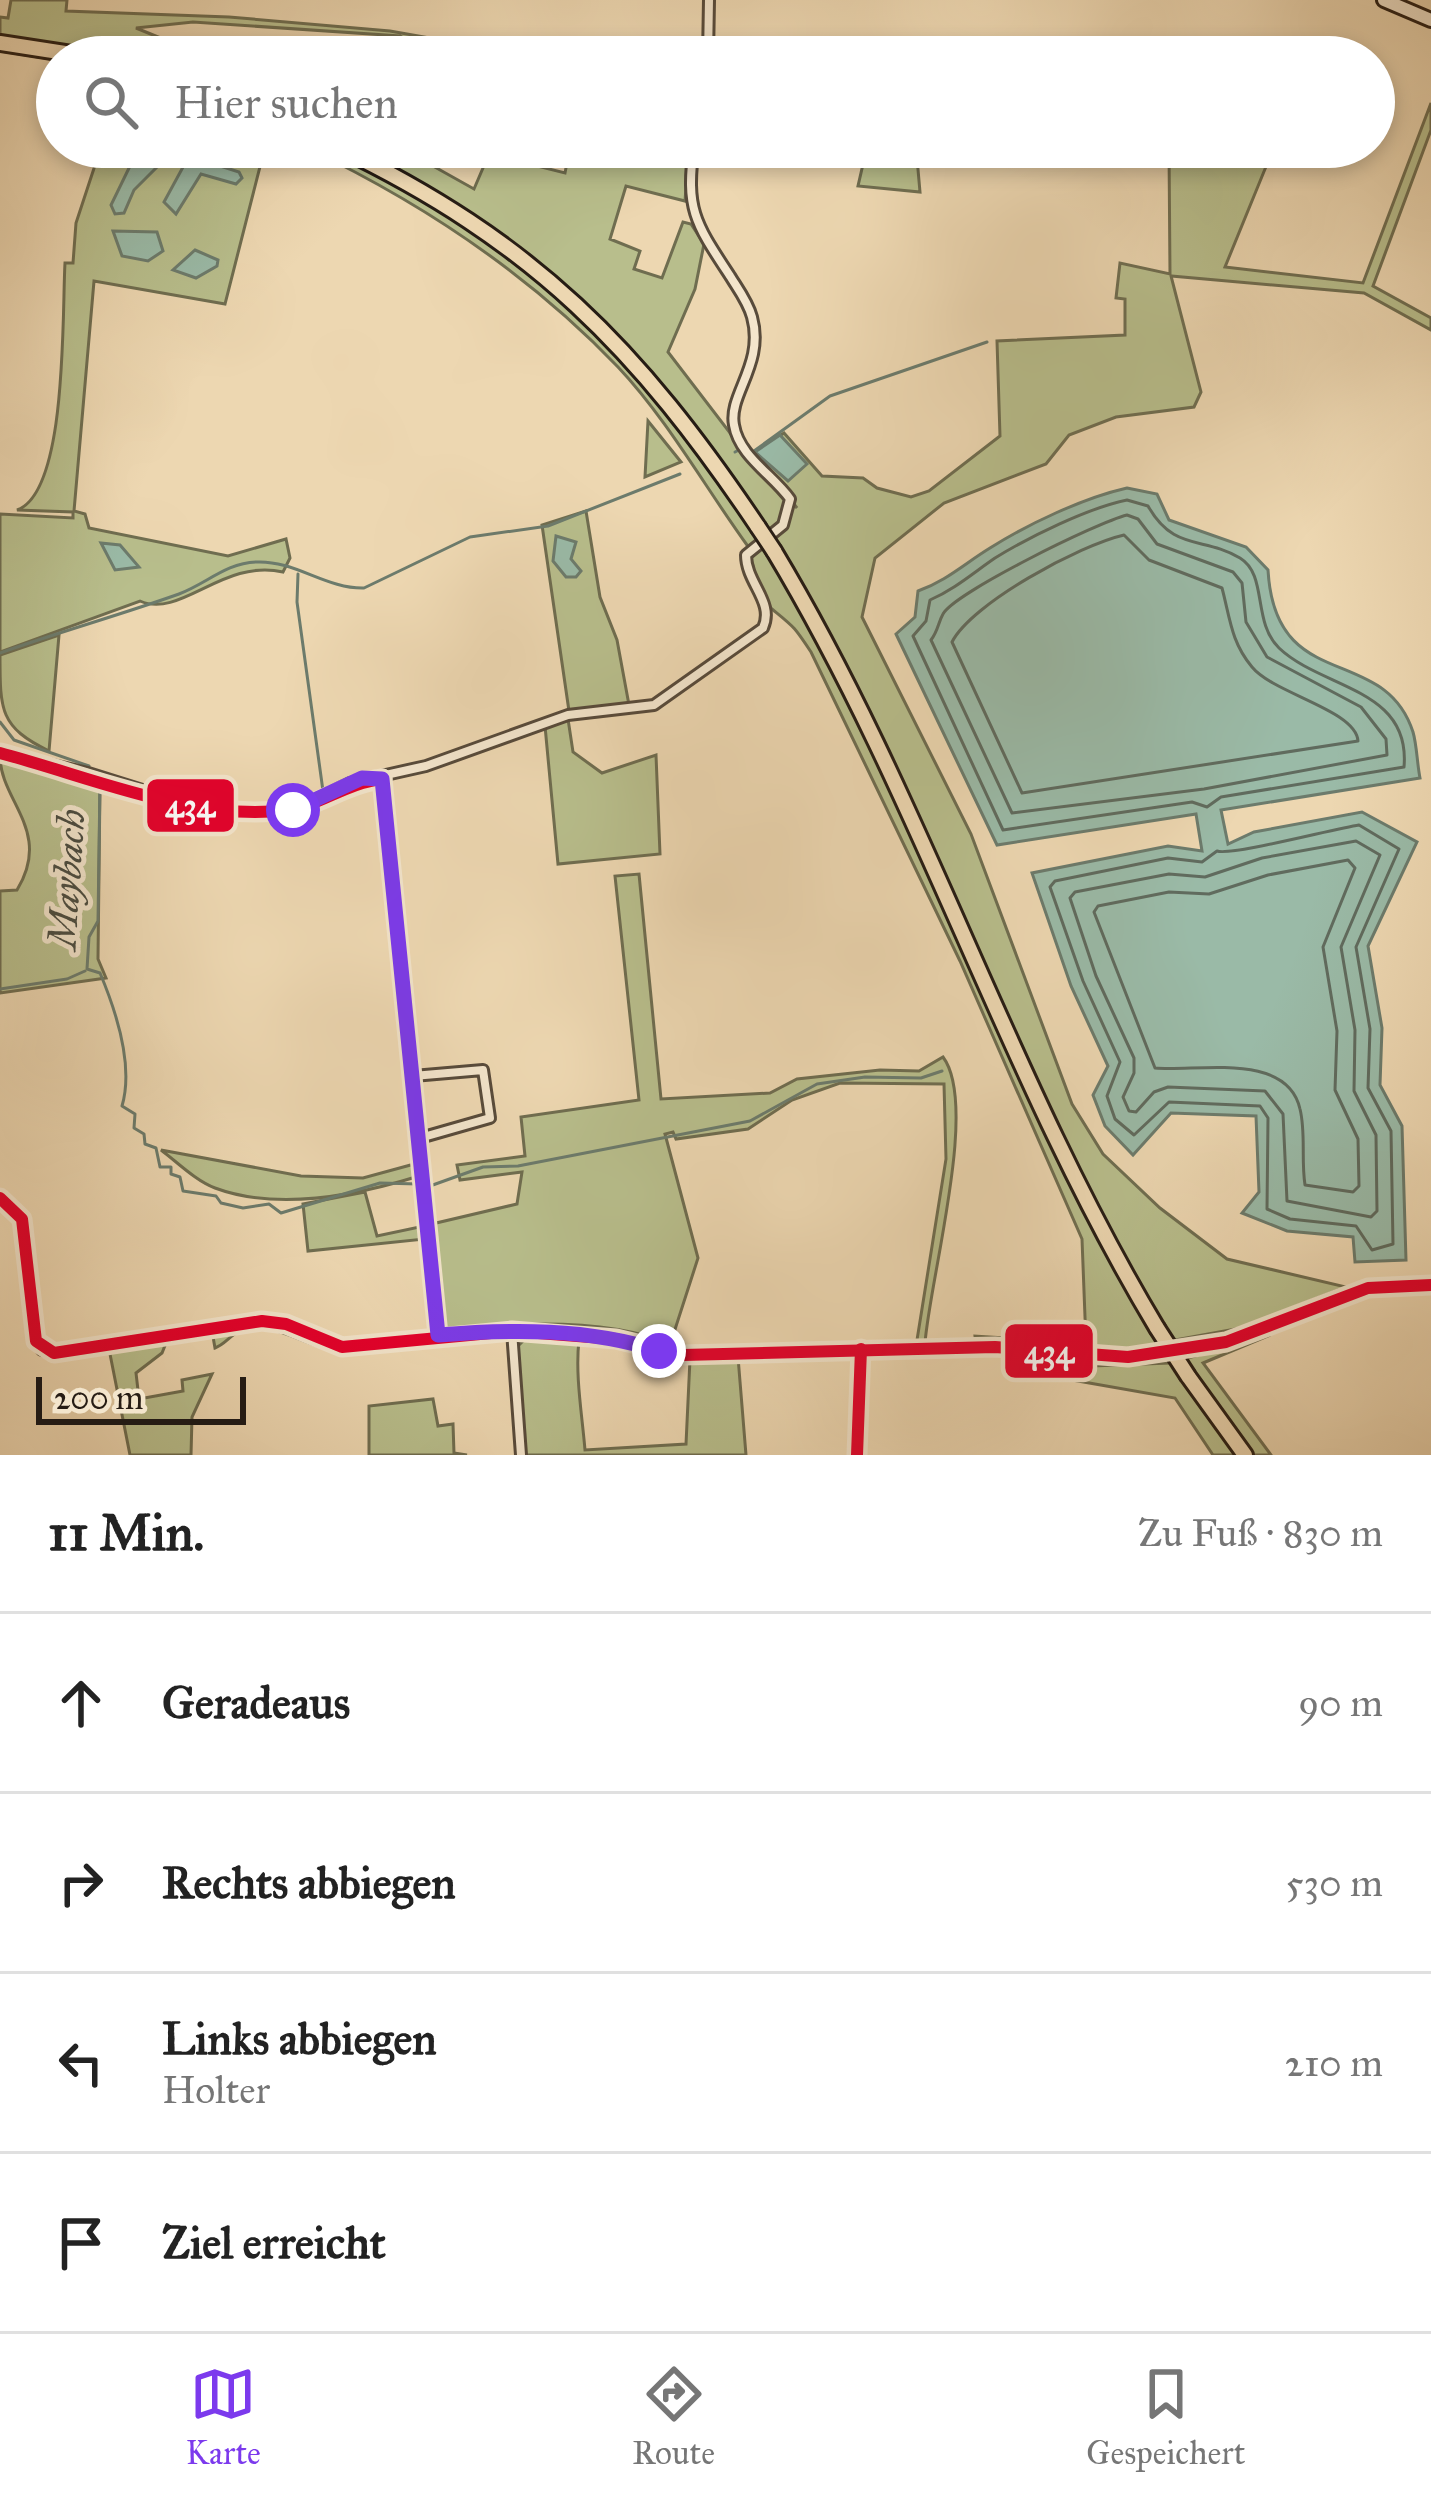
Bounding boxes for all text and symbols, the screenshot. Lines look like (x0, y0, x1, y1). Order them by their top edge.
search box (36, 36, 1395, 168)
icon: search (78, 69, 144, 135)
text: Hier suchen (174, 75, 398, 130)
line badge: 434 (145, 777, 236, 834)
route start (266, 783, 320, 837)
text: 434 (165, 786, 217, 826)
water label: Maybach (38, 808, 96, 954)
line badge: 434 (1003, 1322, 1095, 1380)
route end (632, 1324, 686, 1378)
text: 434 (1024, 1332, 1076, 1372)
scale bar (36, 1371, 246, 1424)
text: 200 m (54, 1378, 144, 1418)
text: 11 Min. (48, 1502, 204, 1564)
text: Zu Fuß · 830 m (1138, 1509, 1383, 1557)
icon: ahead (48, 1670, 114, 1736)
text: Geradeaus (162, 1675, 350, 1730)
text: 90 m (1298, 1679, 1383, 1727)
icon: right (48, 1850, 114, 1916)
text: Rechts abbiegen (162, 1855, 456, 1910)
text: 530 m (1285, 1859, 1383, 1907)
text: Links abbiegen (162, 2011, 437, 2066)
icon: left (48, 2030, 114, 2096)
text: 210 m (1285, 2039, 1383, 2087)
text: Holter (162, 2066, 270, 2114)
icon: arrive (48, 2210, 114, 2276)
text: Ziel erreicht (162, 2215, 386, 2270)
tab: Karte (186, 2361, 261, 2473)
tab: Route (632, 2361, 715, 2473)
tab: Gespeichert (1086, 2361, 1245, 2473)

